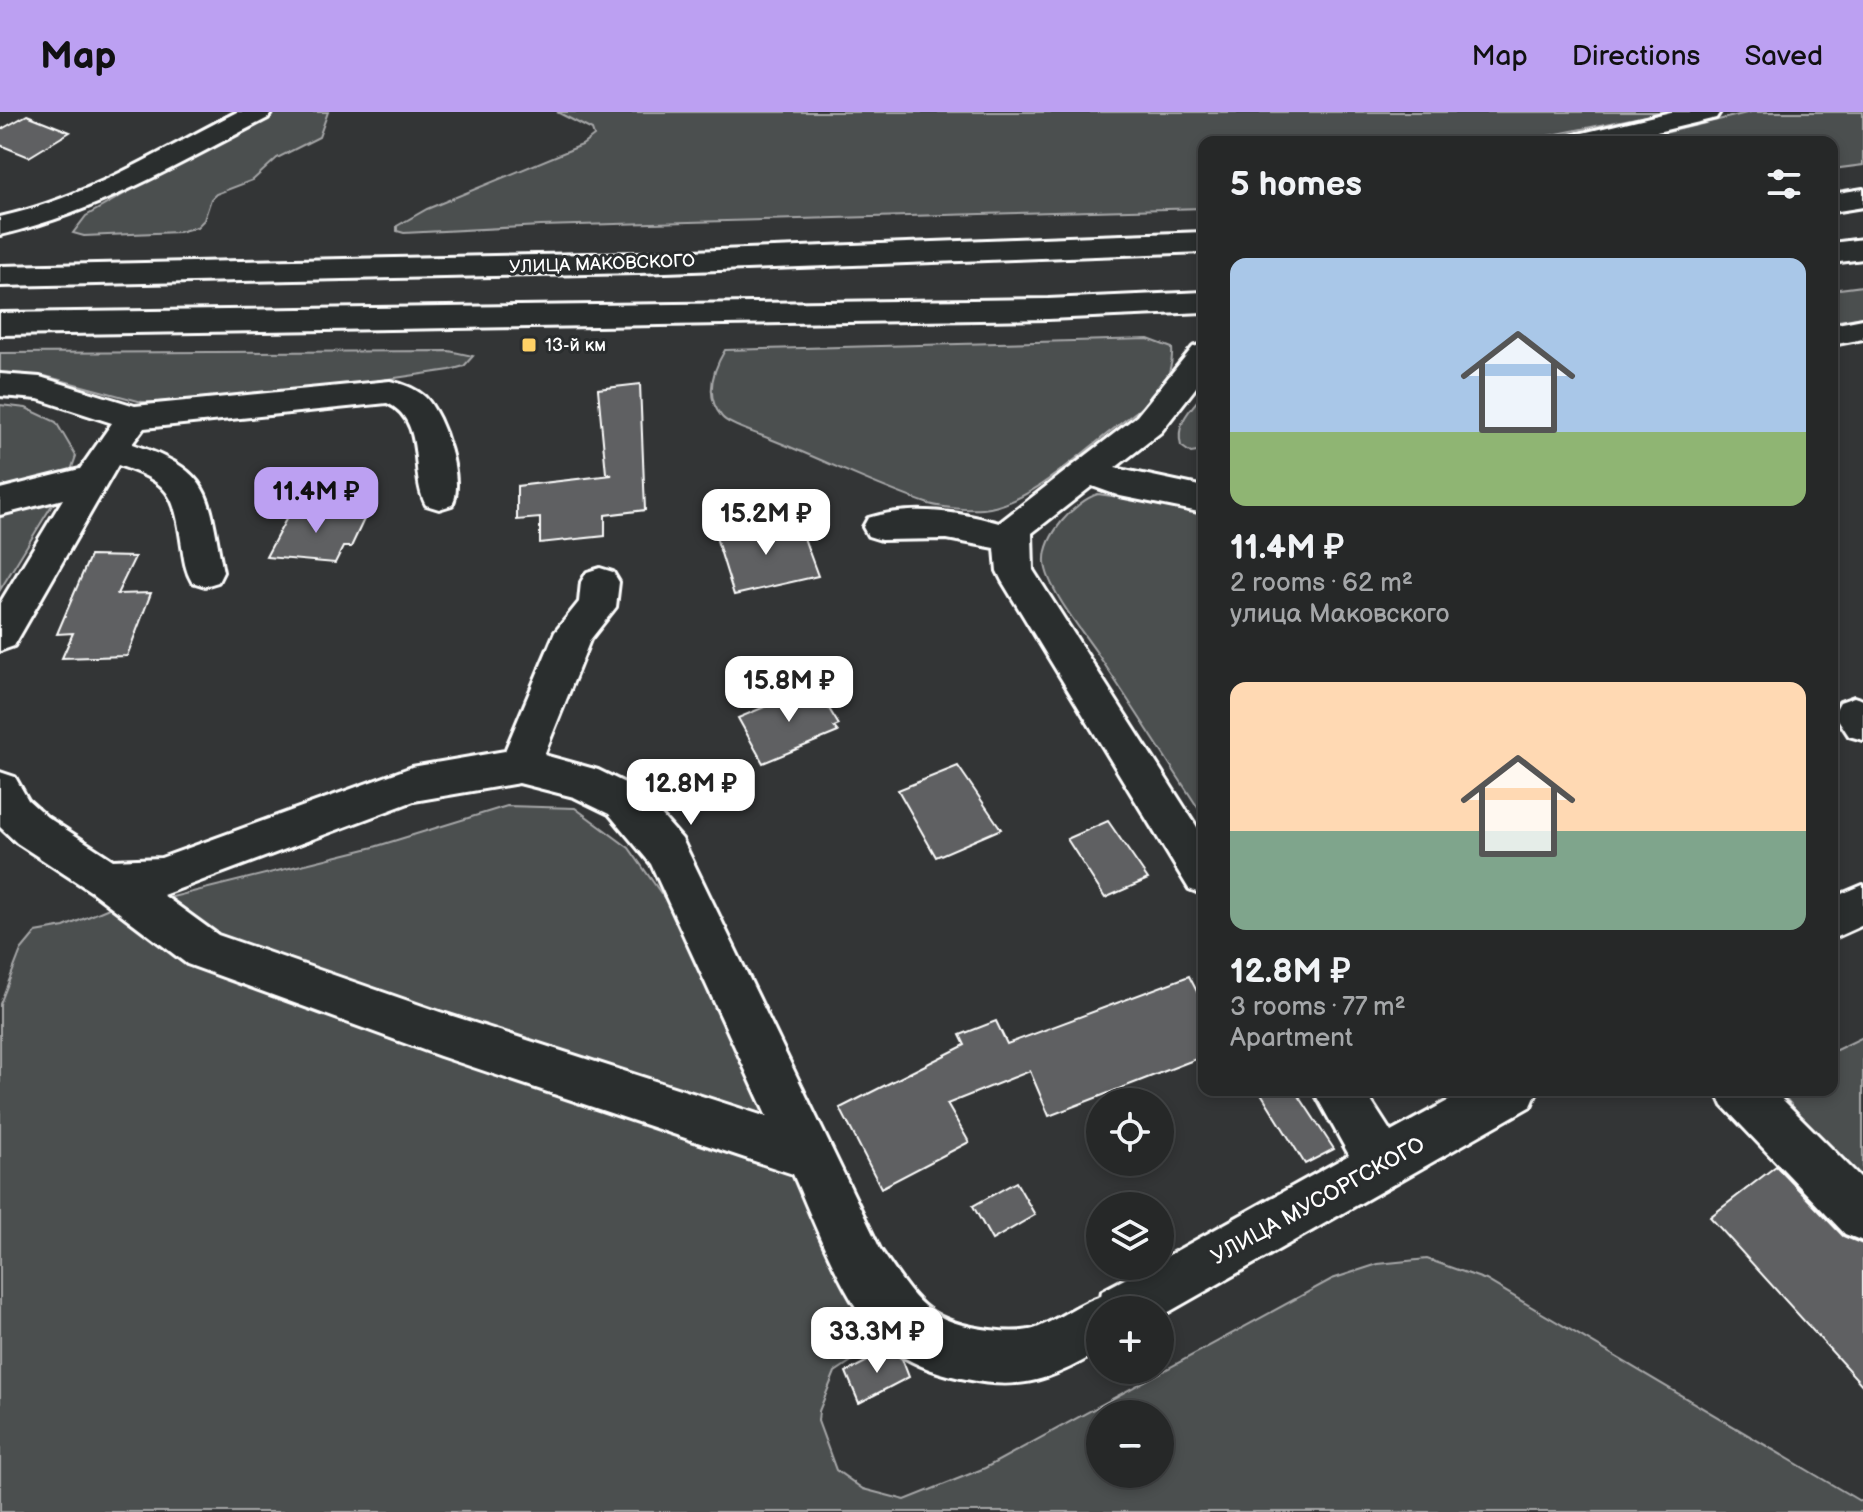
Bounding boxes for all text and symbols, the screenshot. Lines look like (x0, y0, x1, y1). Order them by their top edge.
text: Map (40, 34, 116, 79)
text: Map (1471, 40, 1528, 73)
text: Directions (1572, 40, 1700, 73)
text: Saved (1744, 40, 1823, 73)
icon: filters (1762, 162, 1806, 206)
text: 5 homes (1230, 164, 1362, 205)
street label: УЛИЦА МАКОВСКОГО (509, 250, 695, 278)
icon: home (1446, 310, 1590, 454)
place label: 13-й км (545, 335, 606, 356)
marker: 13-й км (520, 336, 538, 354)
pin: 11.4M ₽ (242, 467, 390, 535)
text: 11.4M ₽ (272, 477, 360, 508)
pin: 15.2M ₽ (692, 489, 840, 557)
text: 15.2M ₽ (720, 499, 812, 530)
text: 11.4M ₽ (1230, 527, 1344, 568)
text: 2 rooms · 62 m² (1230, 568, 1413, 599)
text: улица Маковского (1230, 599, 1449, 630)
pin: 15.8M ₽ (715, 656, 863, 724)
text: 15.8M ₽ (743, 666, 835, 697)
icon: home (1446, 734, 1590, 878)
pin: 12.8M ₽ (617, 759, 765, 827)
text: 12.8M ₽ (645, 769, 737, 800)
text: 12.8M ₽ (1230, 951, 1351, 992)
text: 3 rooms · 77 m² (1230, 992, 1406, 1023)
text: Apartment (1230, 1023, 1353, 1054)
map controls (1086, 1088, 1174, 1488)
button: locate (1086, 1088, 1174, 1176)
street label: УЛИЦА МУСОРГСКОГО (1207, 1131, 1430, 1271)
button: layers (1086, 1192, 1174, 1280)
button: + (1086, 1296, 1174, 1384)
pin: 33.3M ₽ (803, 1307, 951, 1375)
text: 33.3M ₽ (829, 1317, 925, 1348)
button: − (1086, 1400, 1174, 1488)

